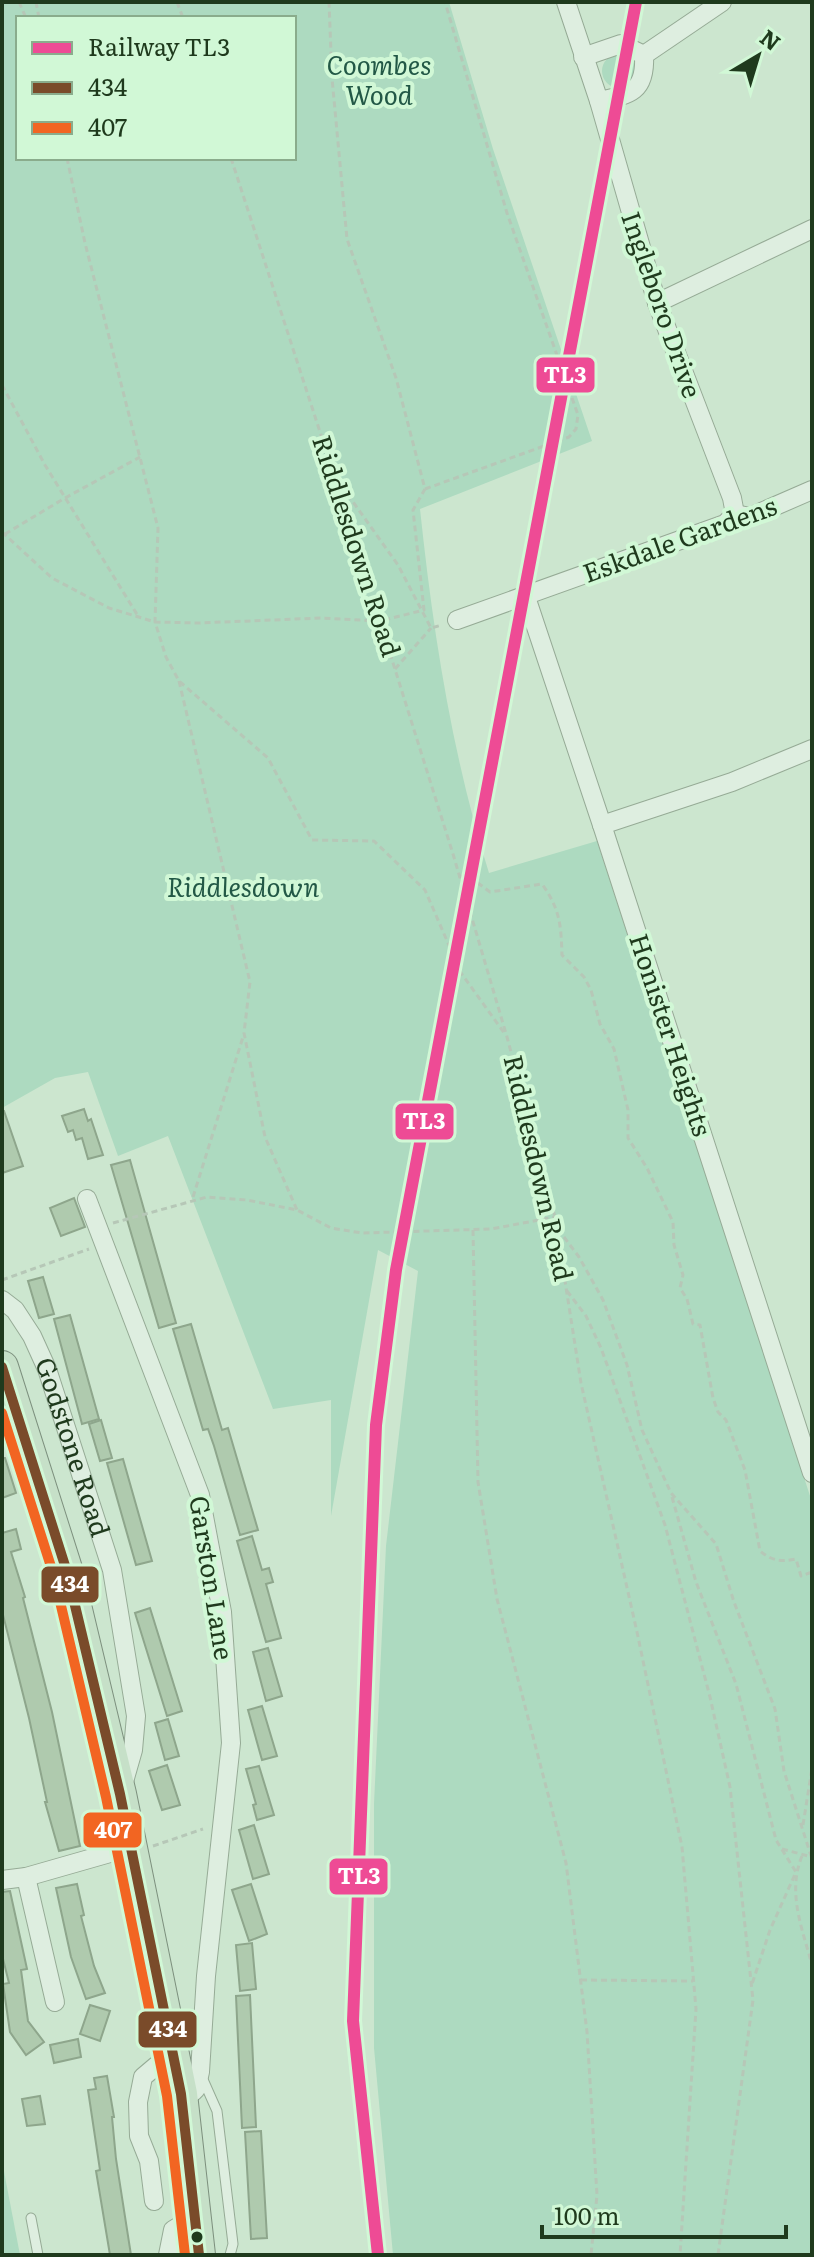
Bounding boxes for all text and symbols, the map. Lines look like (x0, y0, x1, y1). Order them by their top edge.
legend (16, 16, 296, 160)
north arrow (718, 16, 798, 96)
text: N (754, 20, 789, 58)
text: Railway TL3 (88, 28, 230, 63)
park label: Coombes Wood (327, 44, 431, 113)
text: 434 (88, 68, 127, 103)
text: 407 (88, 108, 127, 143)
street label: Ingleboro Drive (613, 206, 714, 403)
line badge: TL3 (535, 356, 596, 394)
text: TL3 (544, 357, 587, 390)
street label: Riddlesdown Road (304, 429, 413, 661)
street label: Eskdale Gardens (577, 484, 782, 591)
park label: Riddlesdown (167, 866, 320, 905)
street label: Honister Heights (621, 928, 724, 1141)
street label: Riddlesdown Road (495, 1051, 585, 1284)
line badge: TL3 (394, 1102, 455, 1141)
text: TL3 (403, 1103, 446, 1136)
street label: Godstone Road (27, 1350, 122, 1541)
street label: Garston Lane (181, 1493, 246, 1662)
line badge: 434 (40, 1565, 100, 1604)
text: 434 (51, 1566, 89, 1599)
line badge: 407 (82, 1811, 143, 1849)
text: 407 (94, 1812, 132, 1845)
line badge: TL3 (328, 1857, 389, 1896)
text: TL3 (338, 1858, 381, 1891)
line badge: 434 (137, 2010, 198, 2049)
text: 434 (149, 2011, 187, 2044)
scale bar (542, 2189, 786, 2239)
text: 100 m (554, 2197, 620, 2232)
unlabelled marker (189, 2229, 205, 2245)

